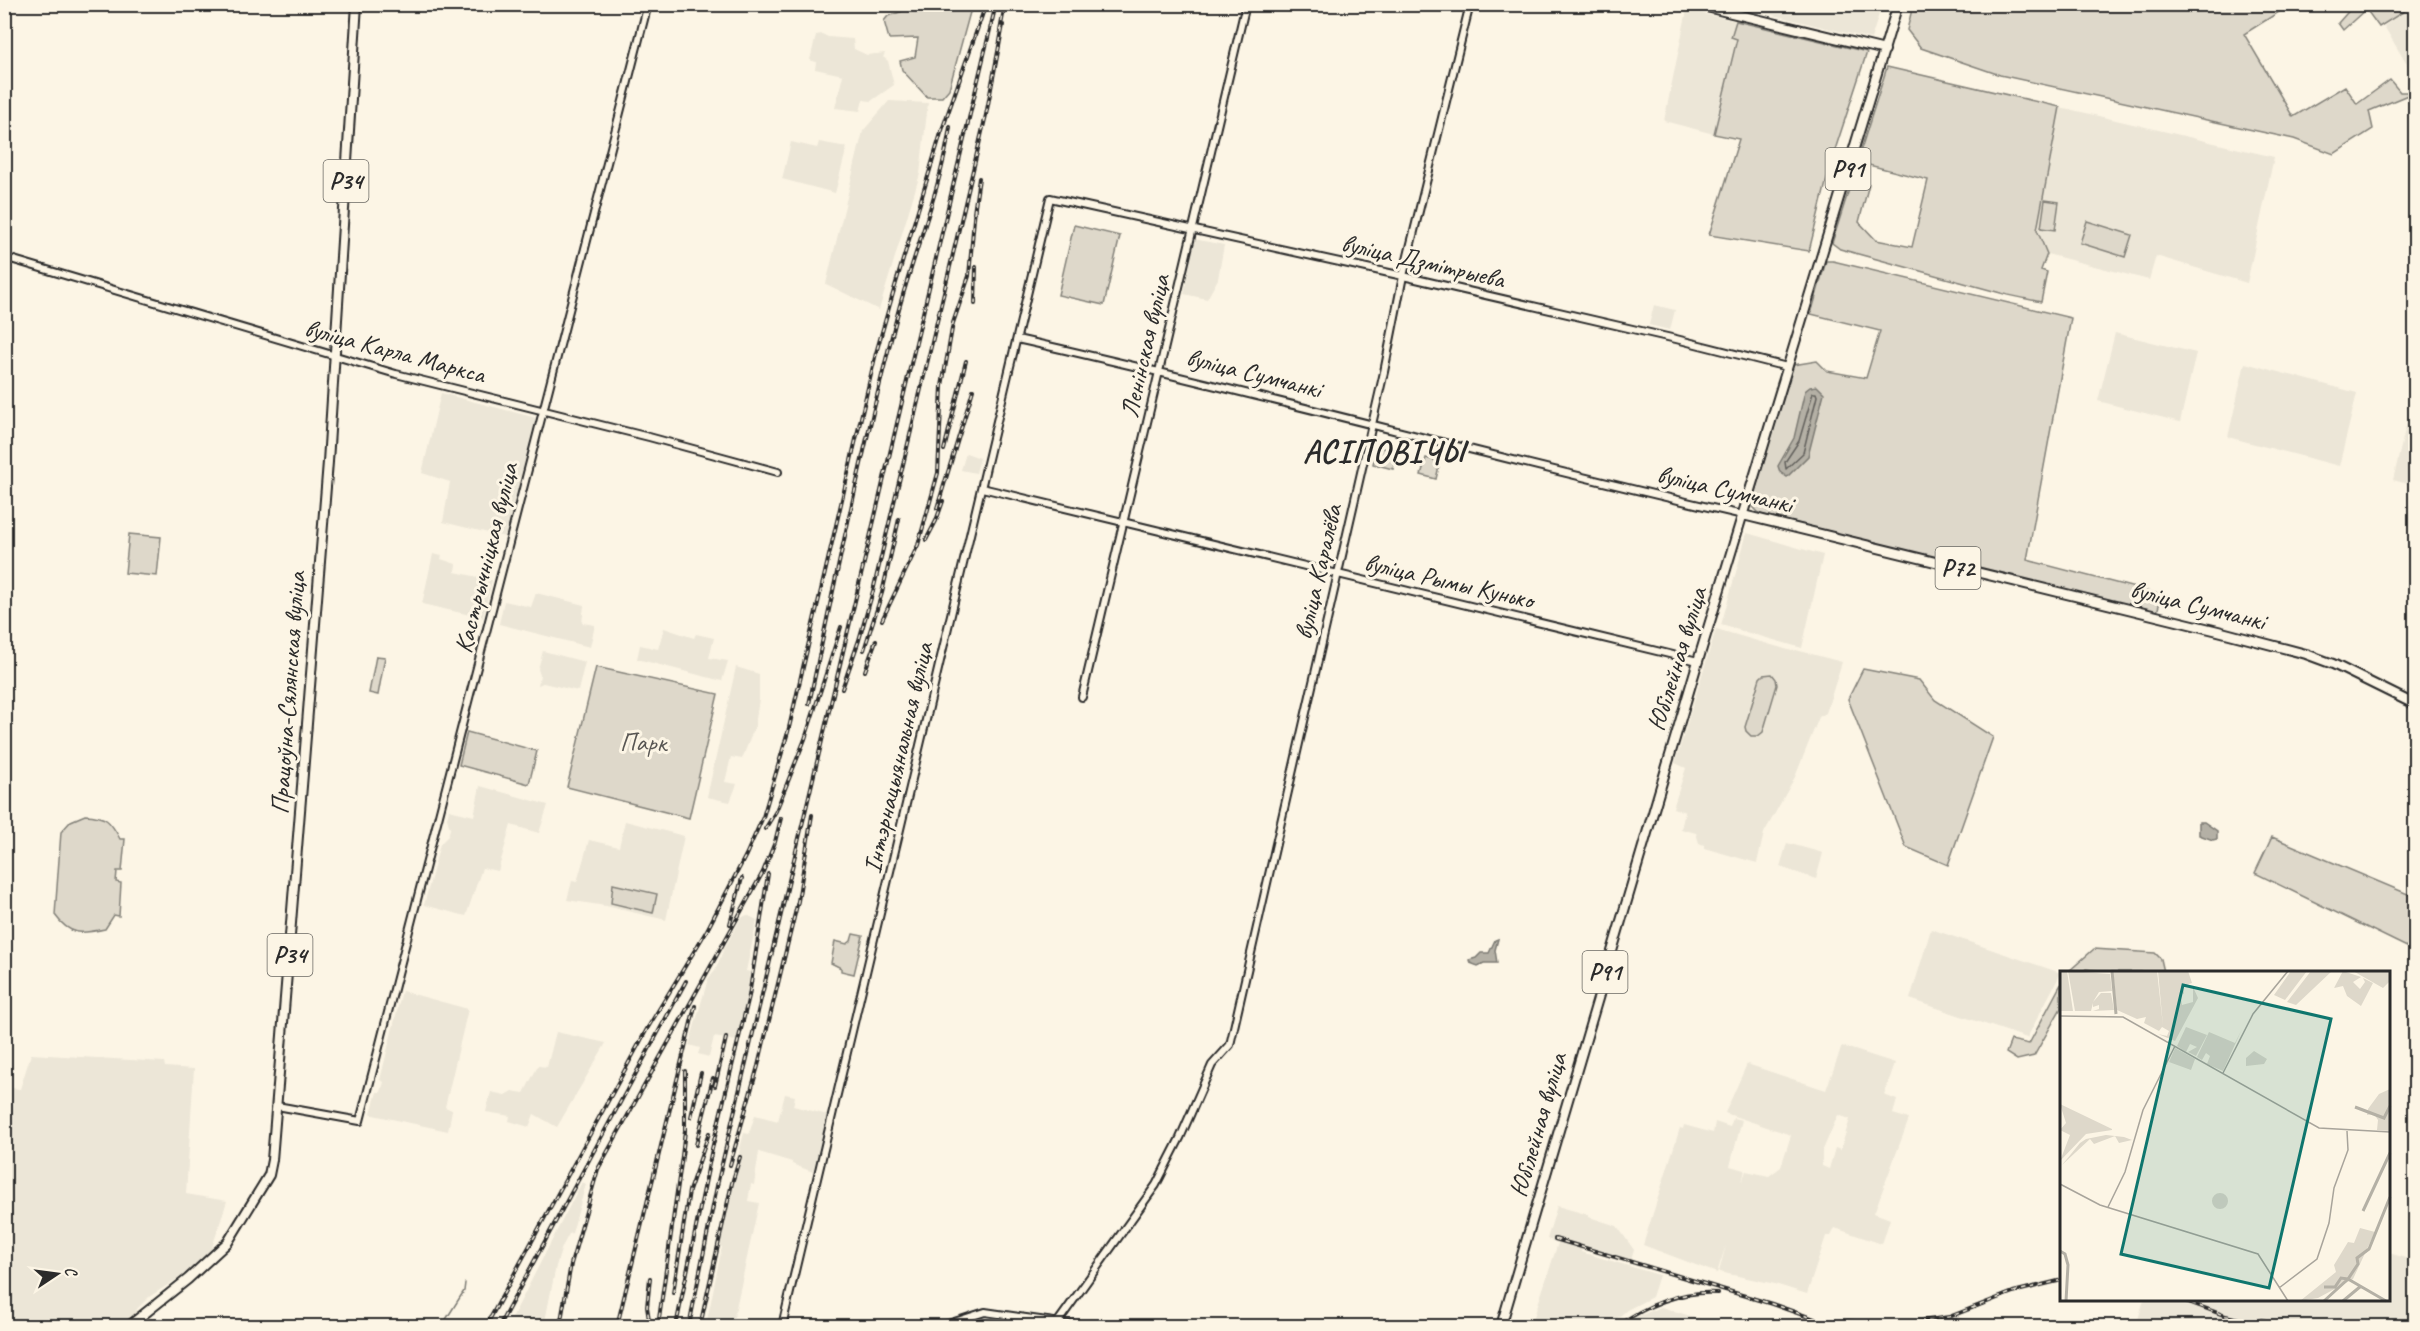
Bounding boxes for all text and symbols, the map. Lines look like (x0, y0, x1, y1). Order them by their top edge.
road number: Р91 (1826, 148, 1870, 190)
road number: Р34 (324, 160, 368, 202)
street label: вуліца Дзмітрыева (1338, 226, 1509, 296)
street label: Ленінская вуліца (1113, 270, 1178, 421)
street label: вуліца Карла Маркса (301, 311, 490, 391)
street label: вуліца Сумчанкі (1183, 340, 1328, 406)
district label: АСІПОВІЧЫ (1303, 431, 1469, 472)
street label: вуліца Сумчанкі (1654, 457, 1799, 521)
street label: Кастрычніцкая вуліца (446, 458, 526, 657)
street label: вуліца Каралёва (1286, 500, 1350, 643)
street label: вуліца Рымы Кунько (1361, 545, 1540, 617)
road number: Р72 (1936, 547, 1980, 589)
street label: Працоўна-Сялянская вуліца (263, 569, 313, 815)
street label: вуліца Сумчанкі (2127, 572, 2272, 638)
street label: Юбілейная вуліца (1640, 582, 1715, 735)
street label: Інтэрнацыянальная вуліца (855, 638, 941, 877)
park label: Парк (620, 726, 669, 759)
road number: Р34 (268, 934, 312, 976)
road number: Р91 (1582, 951, 1628, 993)
inset map (2060, 971, 2390, 1301)
street label: Юбілейная вуліца (1502, 1048, 1575, 1201)
north arrow (27, 1244, 87, 1304)
text: С (60, 1265, 82, 1279)

